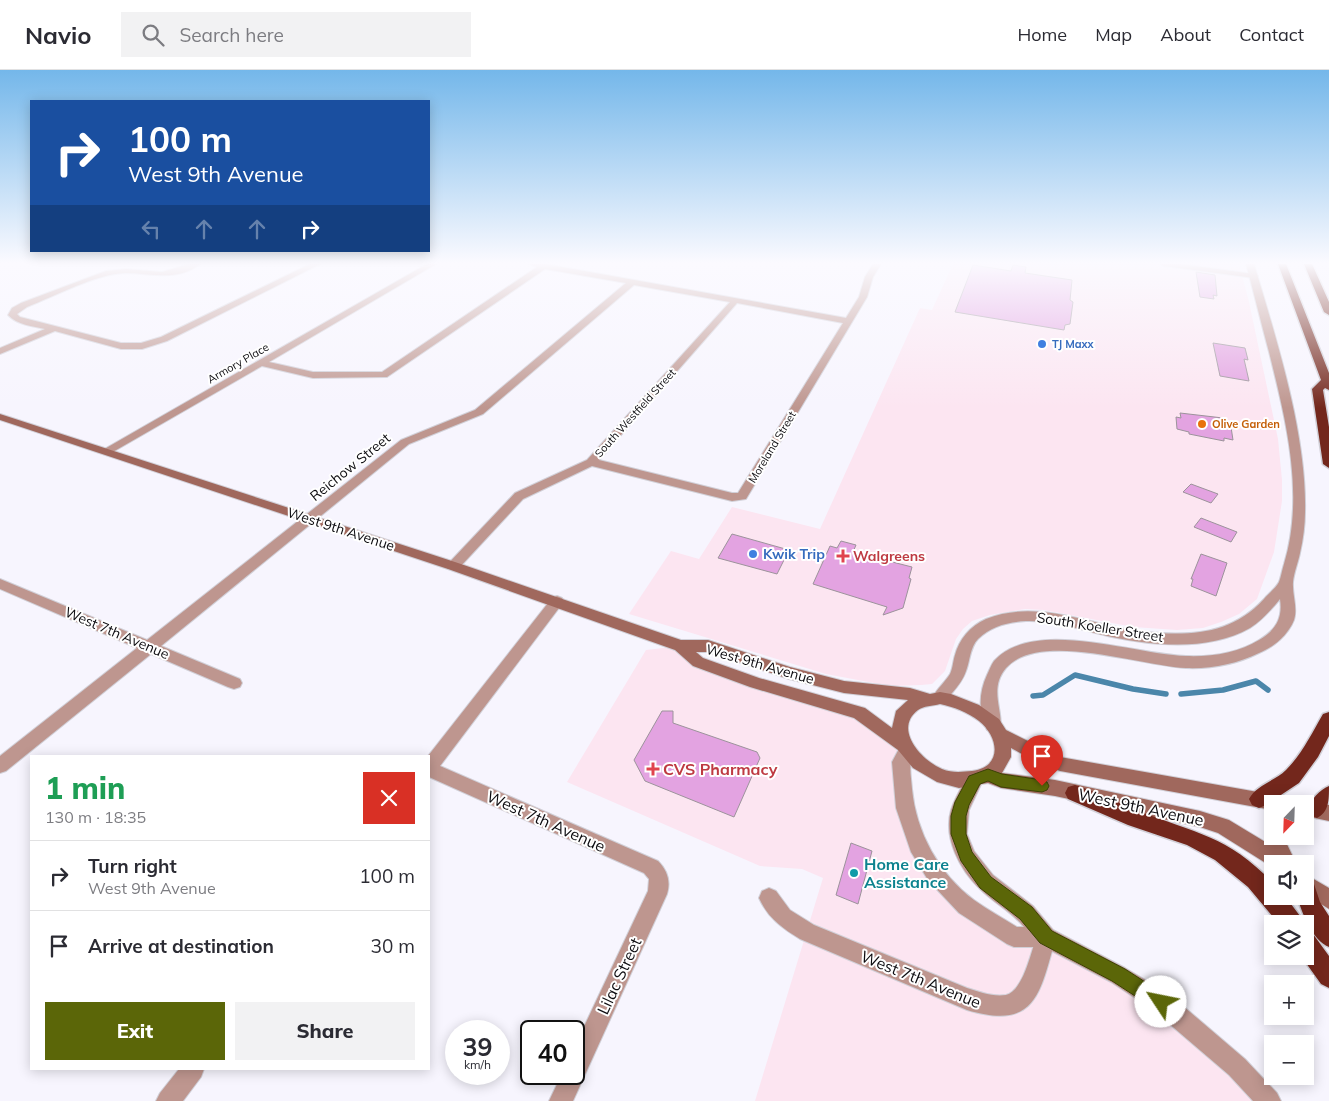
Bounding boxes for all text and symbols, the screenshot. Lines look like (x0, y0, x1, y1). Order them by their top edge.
search box (121, 12, 471, 57)
text: Navio (25, 20, 91, 50)
icon: search (139, 21, 167, 49)
text: Search here (179, 23, 284, 47)
text: Home (1017, 23, 1067, 46)
text: Map (1095, 23, 1132, 46)
text: About (1160, 23, 1211, 46)
text: Contact (1239, 23, 1304, 46)
text: 100 m (128, 117, 232, 161)
icon: right (45, 120, 110, 185)
text: West 9th Avenue (128, 160, 304, 188)
icon: left (137, 215, 165, 243)
icon: ahead (190, 215, 218, 243)
icon: ahead (243, 215, 271, 243)
icon: right (296, 215, 324, 243)
place label: TJ Maxx (1052, 337, 1095, 351)
marker: TJ Maxx (1036, 338, 1048, 350)
street label: Armory Place (205, 340, 271, 386)
street label: South Westfield Street (592, 366, 679, 460)
street label: Moreland Street (745, 408, 799, 485)
place label: Olive Garden (1212, 417, 1280, 431)
marker: Olive Garden (1196, 418, 1208, 430)
street label: Reichow Street (306, 429, 394, 505)
street label: West 9th Avenue (285, 503, 397, 555)
place label: Kwik Trip (763, 545, 825, 563)
place label: Walgreens (853, 547, 925, 565)
marker: Kwik Trip (747, 548, 759, 560)
marker: Walgreens (837, 550, 849, 562)
street label: West 7th Avenue (62, 603, 172, 663)
street label: South Koeller Street (1036, 608, 1165, 646)
street label: West 9th Avenue (704, 640, 816, 688)
pin (1021, 735, 1063, 786)
icon: arrive (1028, 742, 1056, 770)
place label: CVS Pharmacy (663, 759, 778, 779)
marker: CVS Pharmacy (647, 763, 659, 775)
text: 1 min (45, 769, 125, 807)
button: close (363, 772, 415, 824)
street label: West 9th Avenue (1076, 784, 1206, 830)
street label: West 7th Avenue (484, 786, 608, 856)
north arrow (1264, 795, 1314, 845)
map controls (1264, 795, 1314, 1085)
text: 130 m · 18:35 (45, 807, 146, 827)
text: Turn right (88, 854, 177, 878)
place label: Home Care Assistance (864, 854, 949, 892)
button: sound (1264, 855, 1314, 905)
icon: right (45, 862, 73, 890)
text: 100 m (359, 864, 415, 888)
marker: Home Care Assistance (848, 867, 860, 879)
text: West 9th Avenue (88, 878, 216, 898)
button: layers (1264, 915, 1314, 965)
icon: arrive (45, 932, 73, 960)
text: Arrive at destination (88, 934, 274, 958)
text: 30 m (371, 934, 415, 958)
street label: Lilac Street (593, 934, 646, 1018)
street label: West 7th Avenue (858, 946, 984, 1012)
position arrow (1134, 975, 1186, 1027)
button: + (1264, 975, 1314, 1025)
button: Exit (45, 1002, 225, 1060)
button: Share (235, 1002, 415, 1060)
speed limit sign: 40 (520, 1020, 585, 1085)
text: 39 (462, 1031, 493, 1062)
button: − (1264, 1035, 1314, 1085)
text: km/h (464, 1057, 491, 1072)

